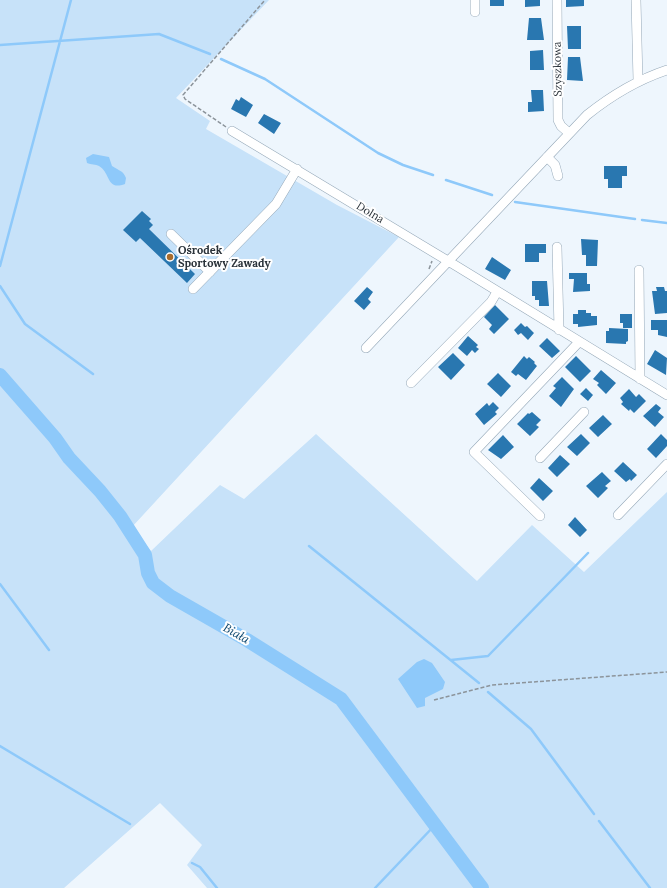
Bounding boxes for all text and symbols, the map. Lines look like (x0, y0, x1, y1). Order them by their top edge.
street label: Szyszkowa (551, 41, 565, 97)
street label: Dolna (354, 200, 386, 226)
place label: Ośrodek Sportowy Zawady (178, 244, 271, 270)
marker: Ośrodek Sportowy Zawady (165, 252, 175, 262)
water label: Biała (220, 621, 252, 647)

